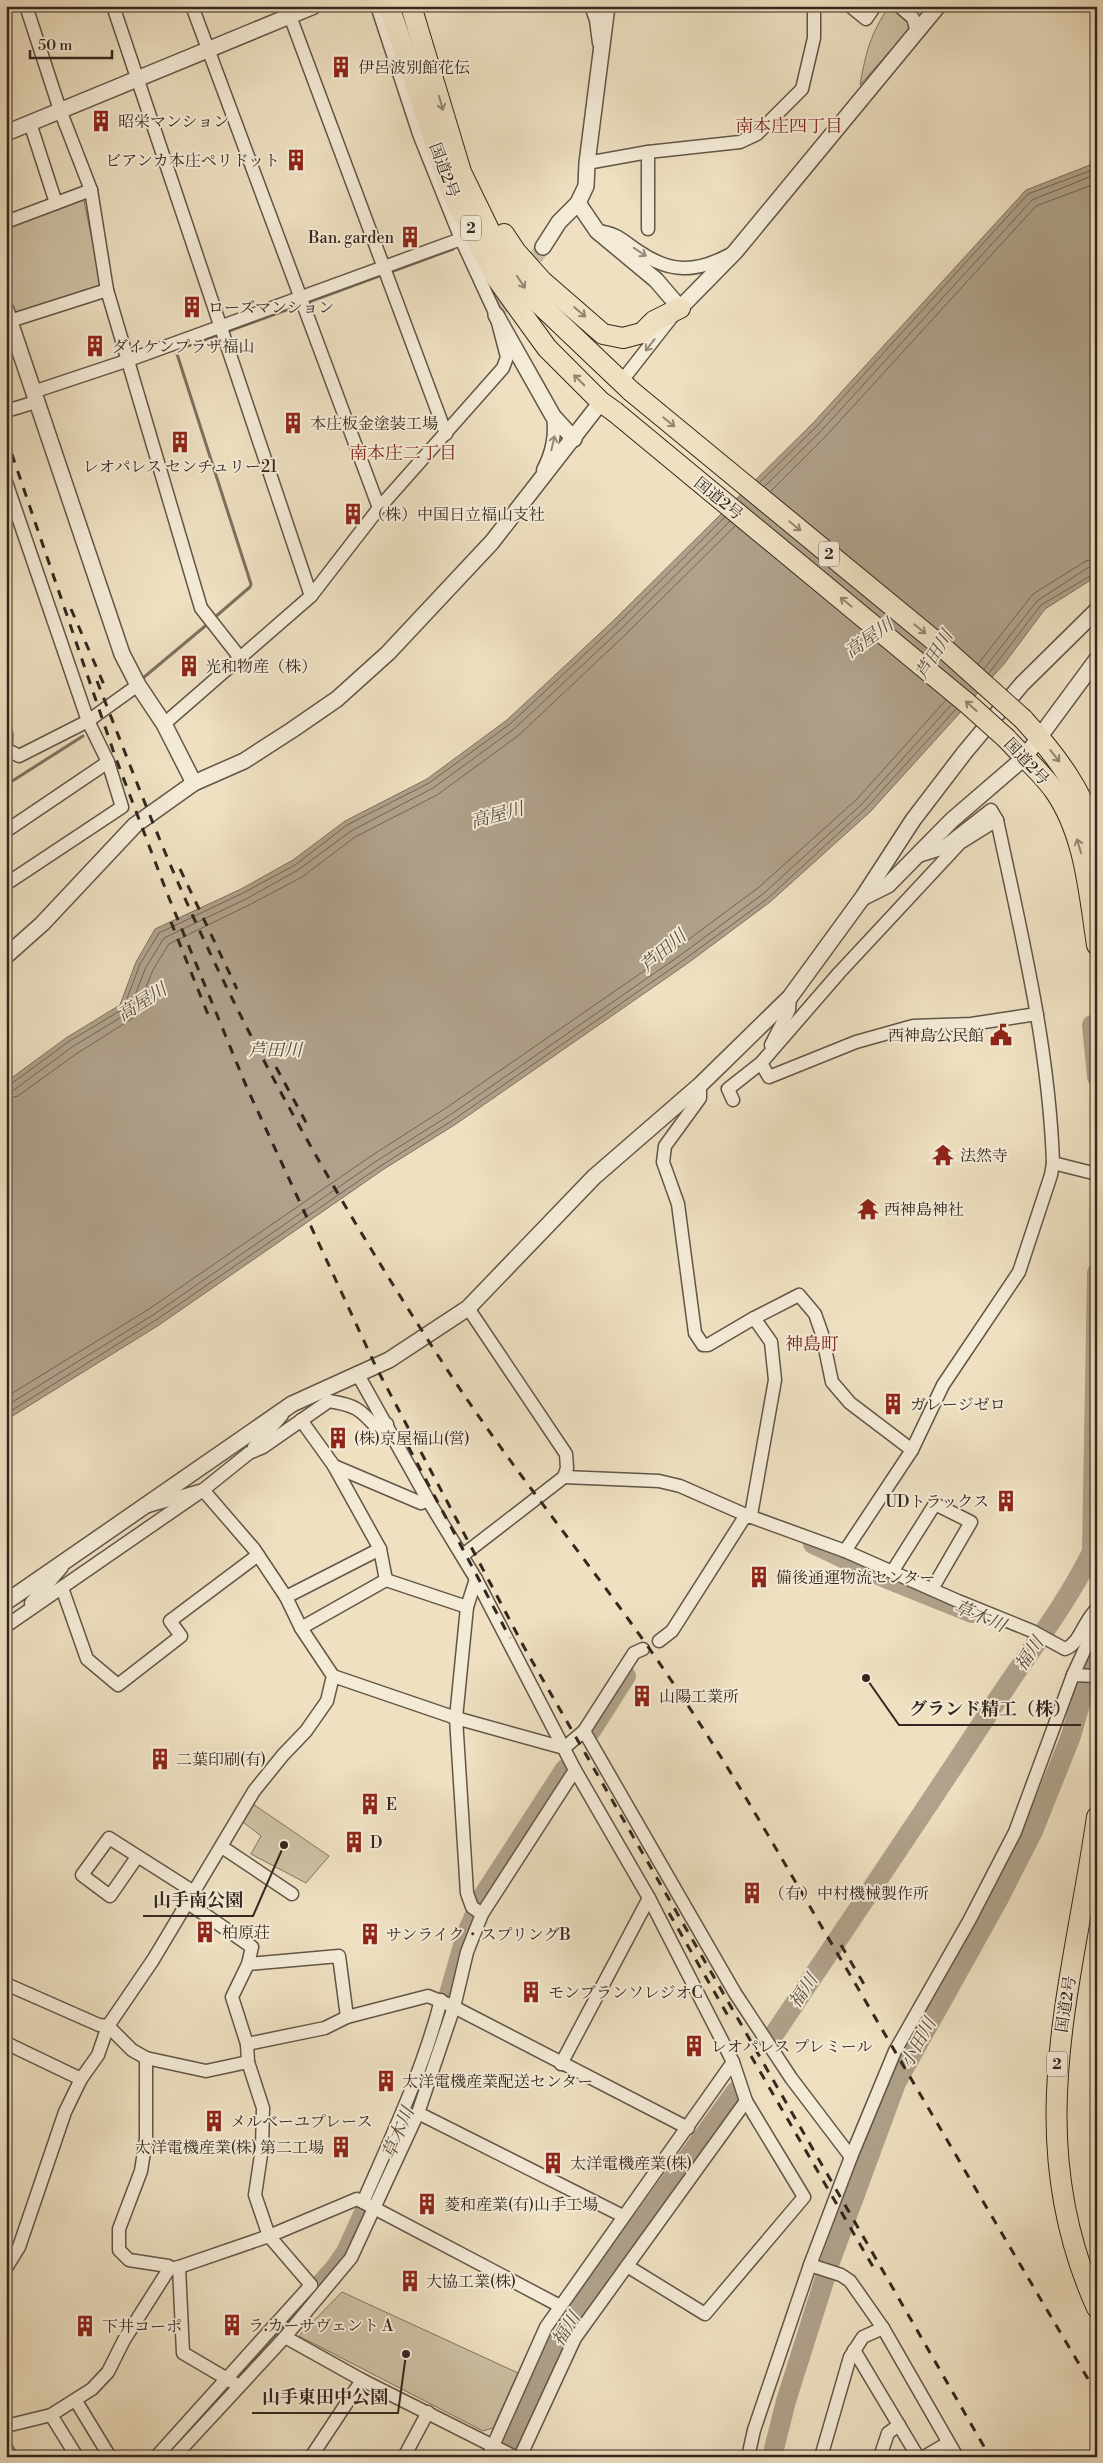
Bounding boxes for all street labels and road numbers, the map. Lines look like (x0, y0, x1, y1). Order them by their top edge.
street label: 国道2号 (425, 140, 463, 201)
road number: 2 (461, 216, 481, 240)
street label: 国道2号 (690, 473, 747, 525)
road number: 2 (819, 542, 839, 566)
street label: 国道2号 (999, 734, 1053, 789)
street label: 国道2号 (1052, 1974, 1080, 2034)
road number: 2 (1047, 2052, 1067, 2076)

